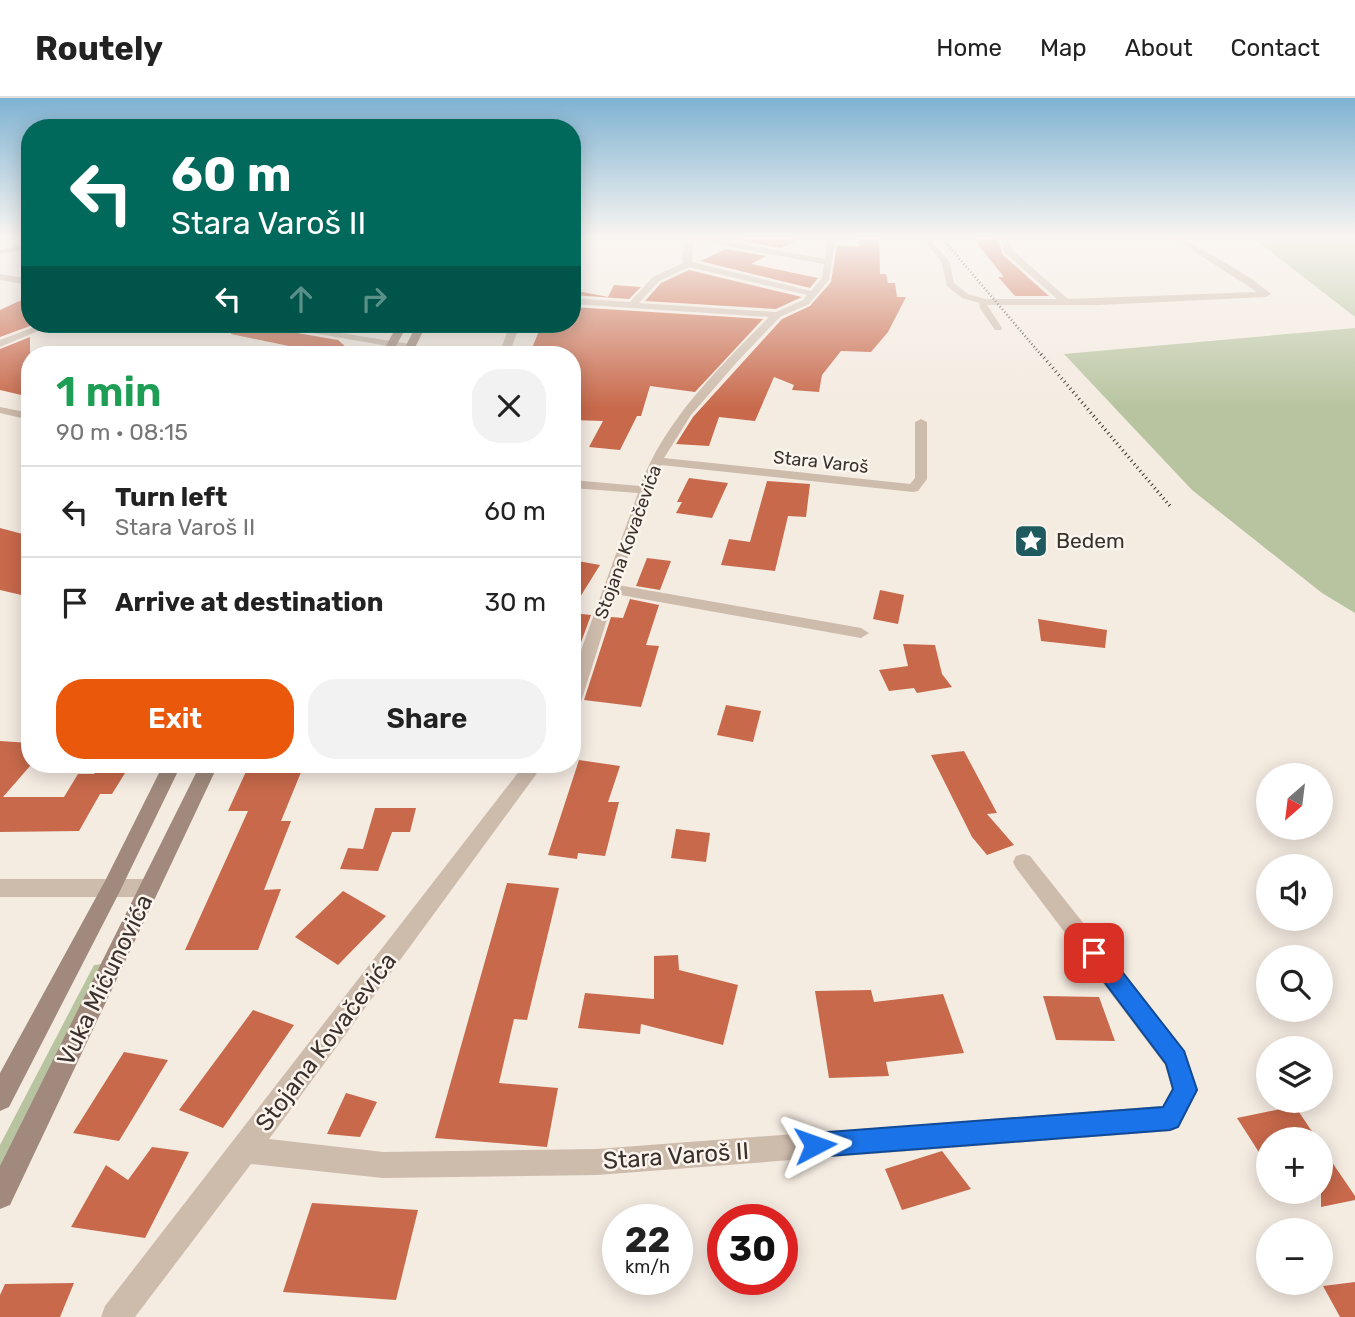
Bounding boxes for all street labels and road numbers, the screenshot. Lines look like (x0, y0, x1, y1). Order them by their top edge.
street label: Stara Varoš (772, 446, 870, 478)
street label: Stojana Kovačevića (590, 462, 666, 622)
street label: Vuka Mićunovića (52, 890, 158, 1070)
street label: Stojana Kovačevića (250, 947, 402, 1137)
street label: Stara Varoš II (602, 1137, 750, 1175)

